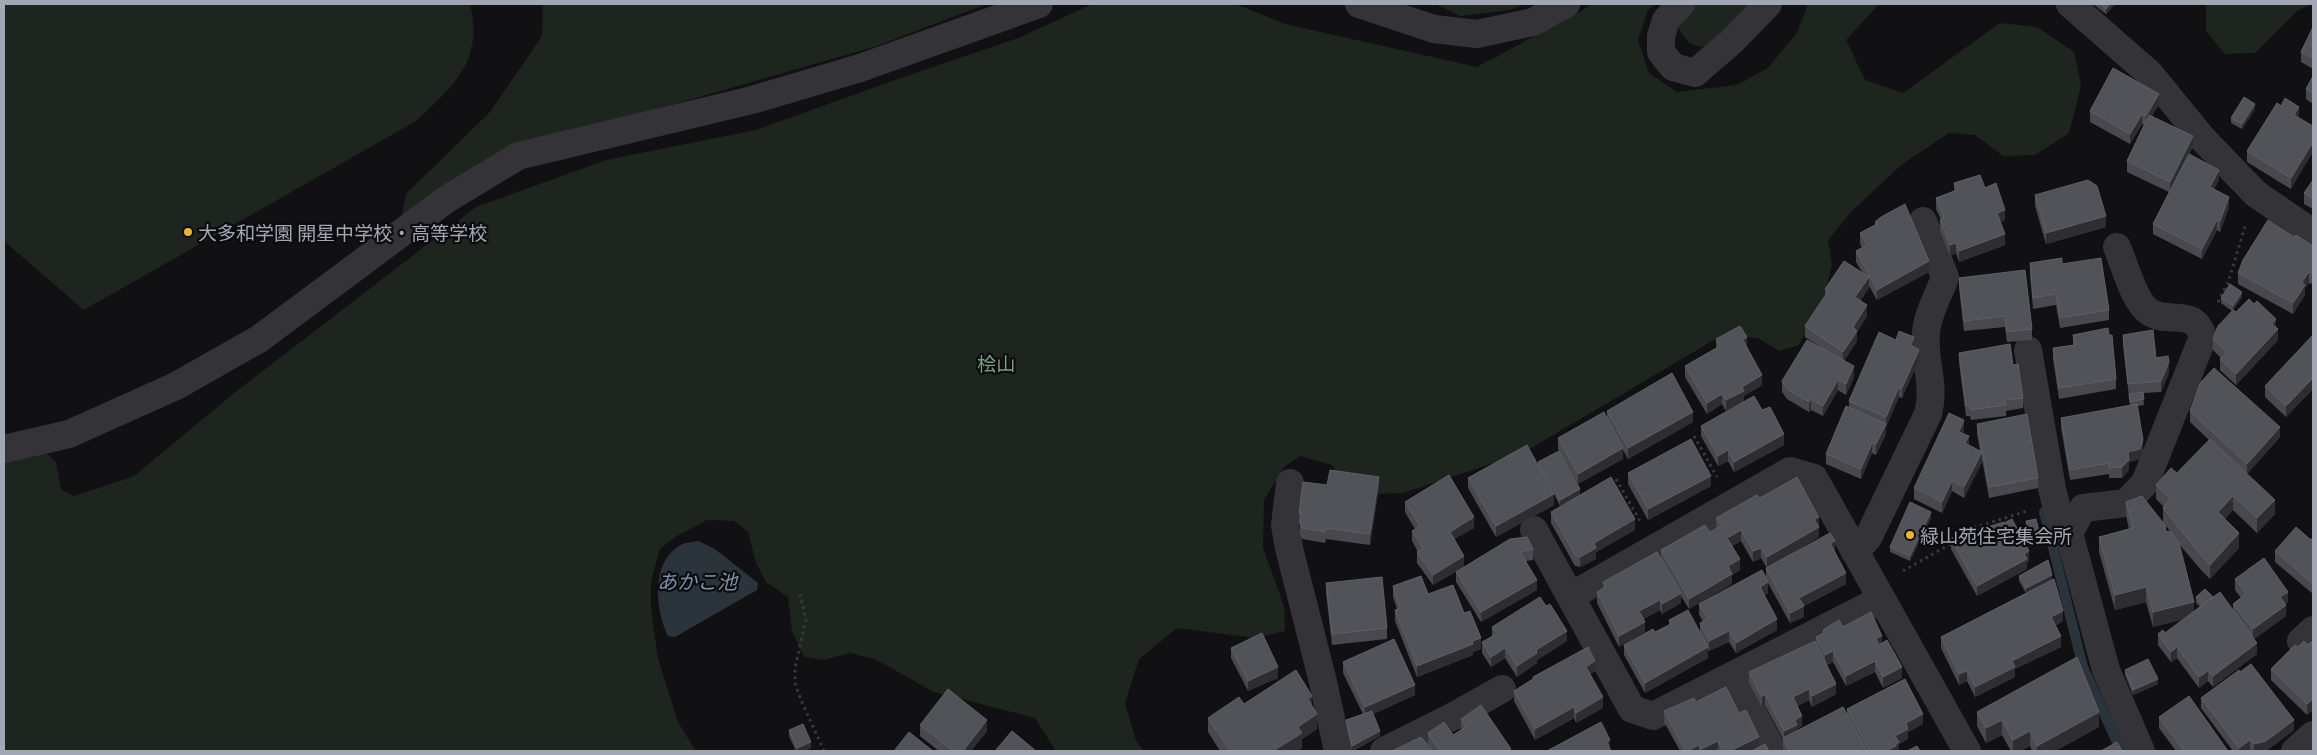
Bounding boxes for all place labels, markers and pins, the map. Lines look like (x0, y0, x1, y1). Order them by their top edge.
place label: 大多和学園 開星中学校・高等学校 (198, 218, 487, 247)
marker: 大多和学園 開星中学校・高等学校 (182, 226, 194, 238)
place label: 緑山苑住宅集会所 (1920, 521, 2072, 550)
marker: 緑山苑住宅集会所 (1904, 529, 1916, 541)

